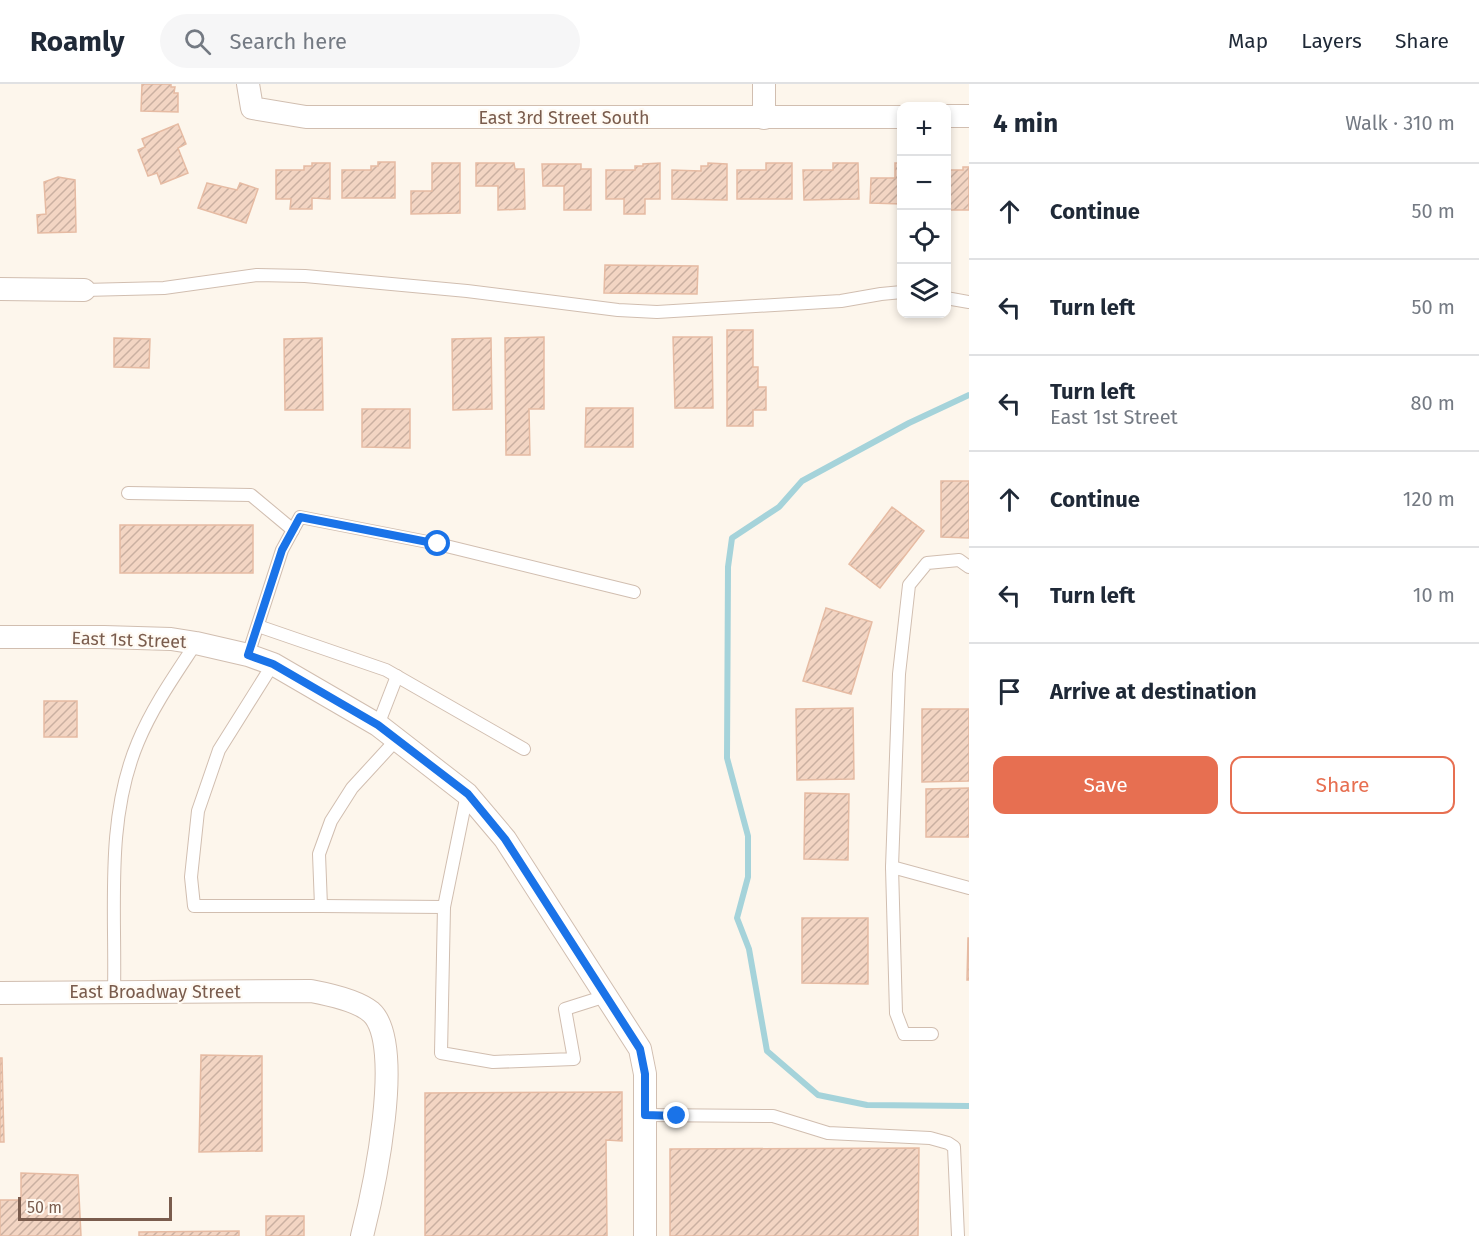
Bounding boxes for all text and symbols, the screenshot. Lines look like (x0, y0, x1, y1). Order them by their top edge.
search box (160, 14, 580, 68)
text: Roamly (30, 25, 124, 58)
icon: search (181, 25, 214, 58)
text: Search here (229, 28, 347, 55)
text: Map (1228, 28, 1268, 54)
text: Layers (1301, 28, 1362, 54)
text: Share (1395, 28, 1449, 54)
map controls (897, 102, 951, 318)
button: + (897, 102, 951, 156)
street label: East 3rd Street South (478, 107, 650, 129)
text: 4 min (993, 108, 1058, 139)
text: Walk · 310 m (1345, 111, 1455, 135)
button: − (897, 156, 951, 210)
icon: ahead (993, 195, 1026, 228)
text: Continue (1050, 198, 1140, 225)
text: 50 m (1411, 199, 1455, 223)
button: locate (897, 210, 951, 264)
button: layers (897, 264, 951, 318)
icon: left (993, 291, 1026, 324)
text: Turn left (1050, 294, 1135, 321)
text: 50 m (1411, 295, 1455, 319)
text: Turn left (1050, 378, 1135, 405)
icon: left (993, 387, 1026, 420)
text: 80 m (1410, 391, 1455, 415)
text: East 1st Street (1050, 405, 1178, 429)
icon: ahead (993, 483, 1026, 516)
text: Continue (1050, 486, 1140, 513)
text: 120 m (1403, 487, 1455, 511)
route start (424, 530, 450, 556)
icon: left (993, 579, 1026, 612)
text: Turn left (1050, 582, 1135, 609)
text: 10 m (1413, 583, 1455, 607)
street label: East 1st Street (71, 627, 187, 653)
icon: arrive (993, 675, 1026, 708)
text: Arrive at destination (1050, 678, 1257, 705)
button: Save (993, 756, 1218, 814)
button: Share (1230, 756, 1455, 814)
street label: East Broadway Street (69, 981, 241, 1003)
route end (663, 1102, 689, 1128)
scale bar (18, 1194, 172, 1222)
text: 50 m (27, 1198, 62, 1217)

